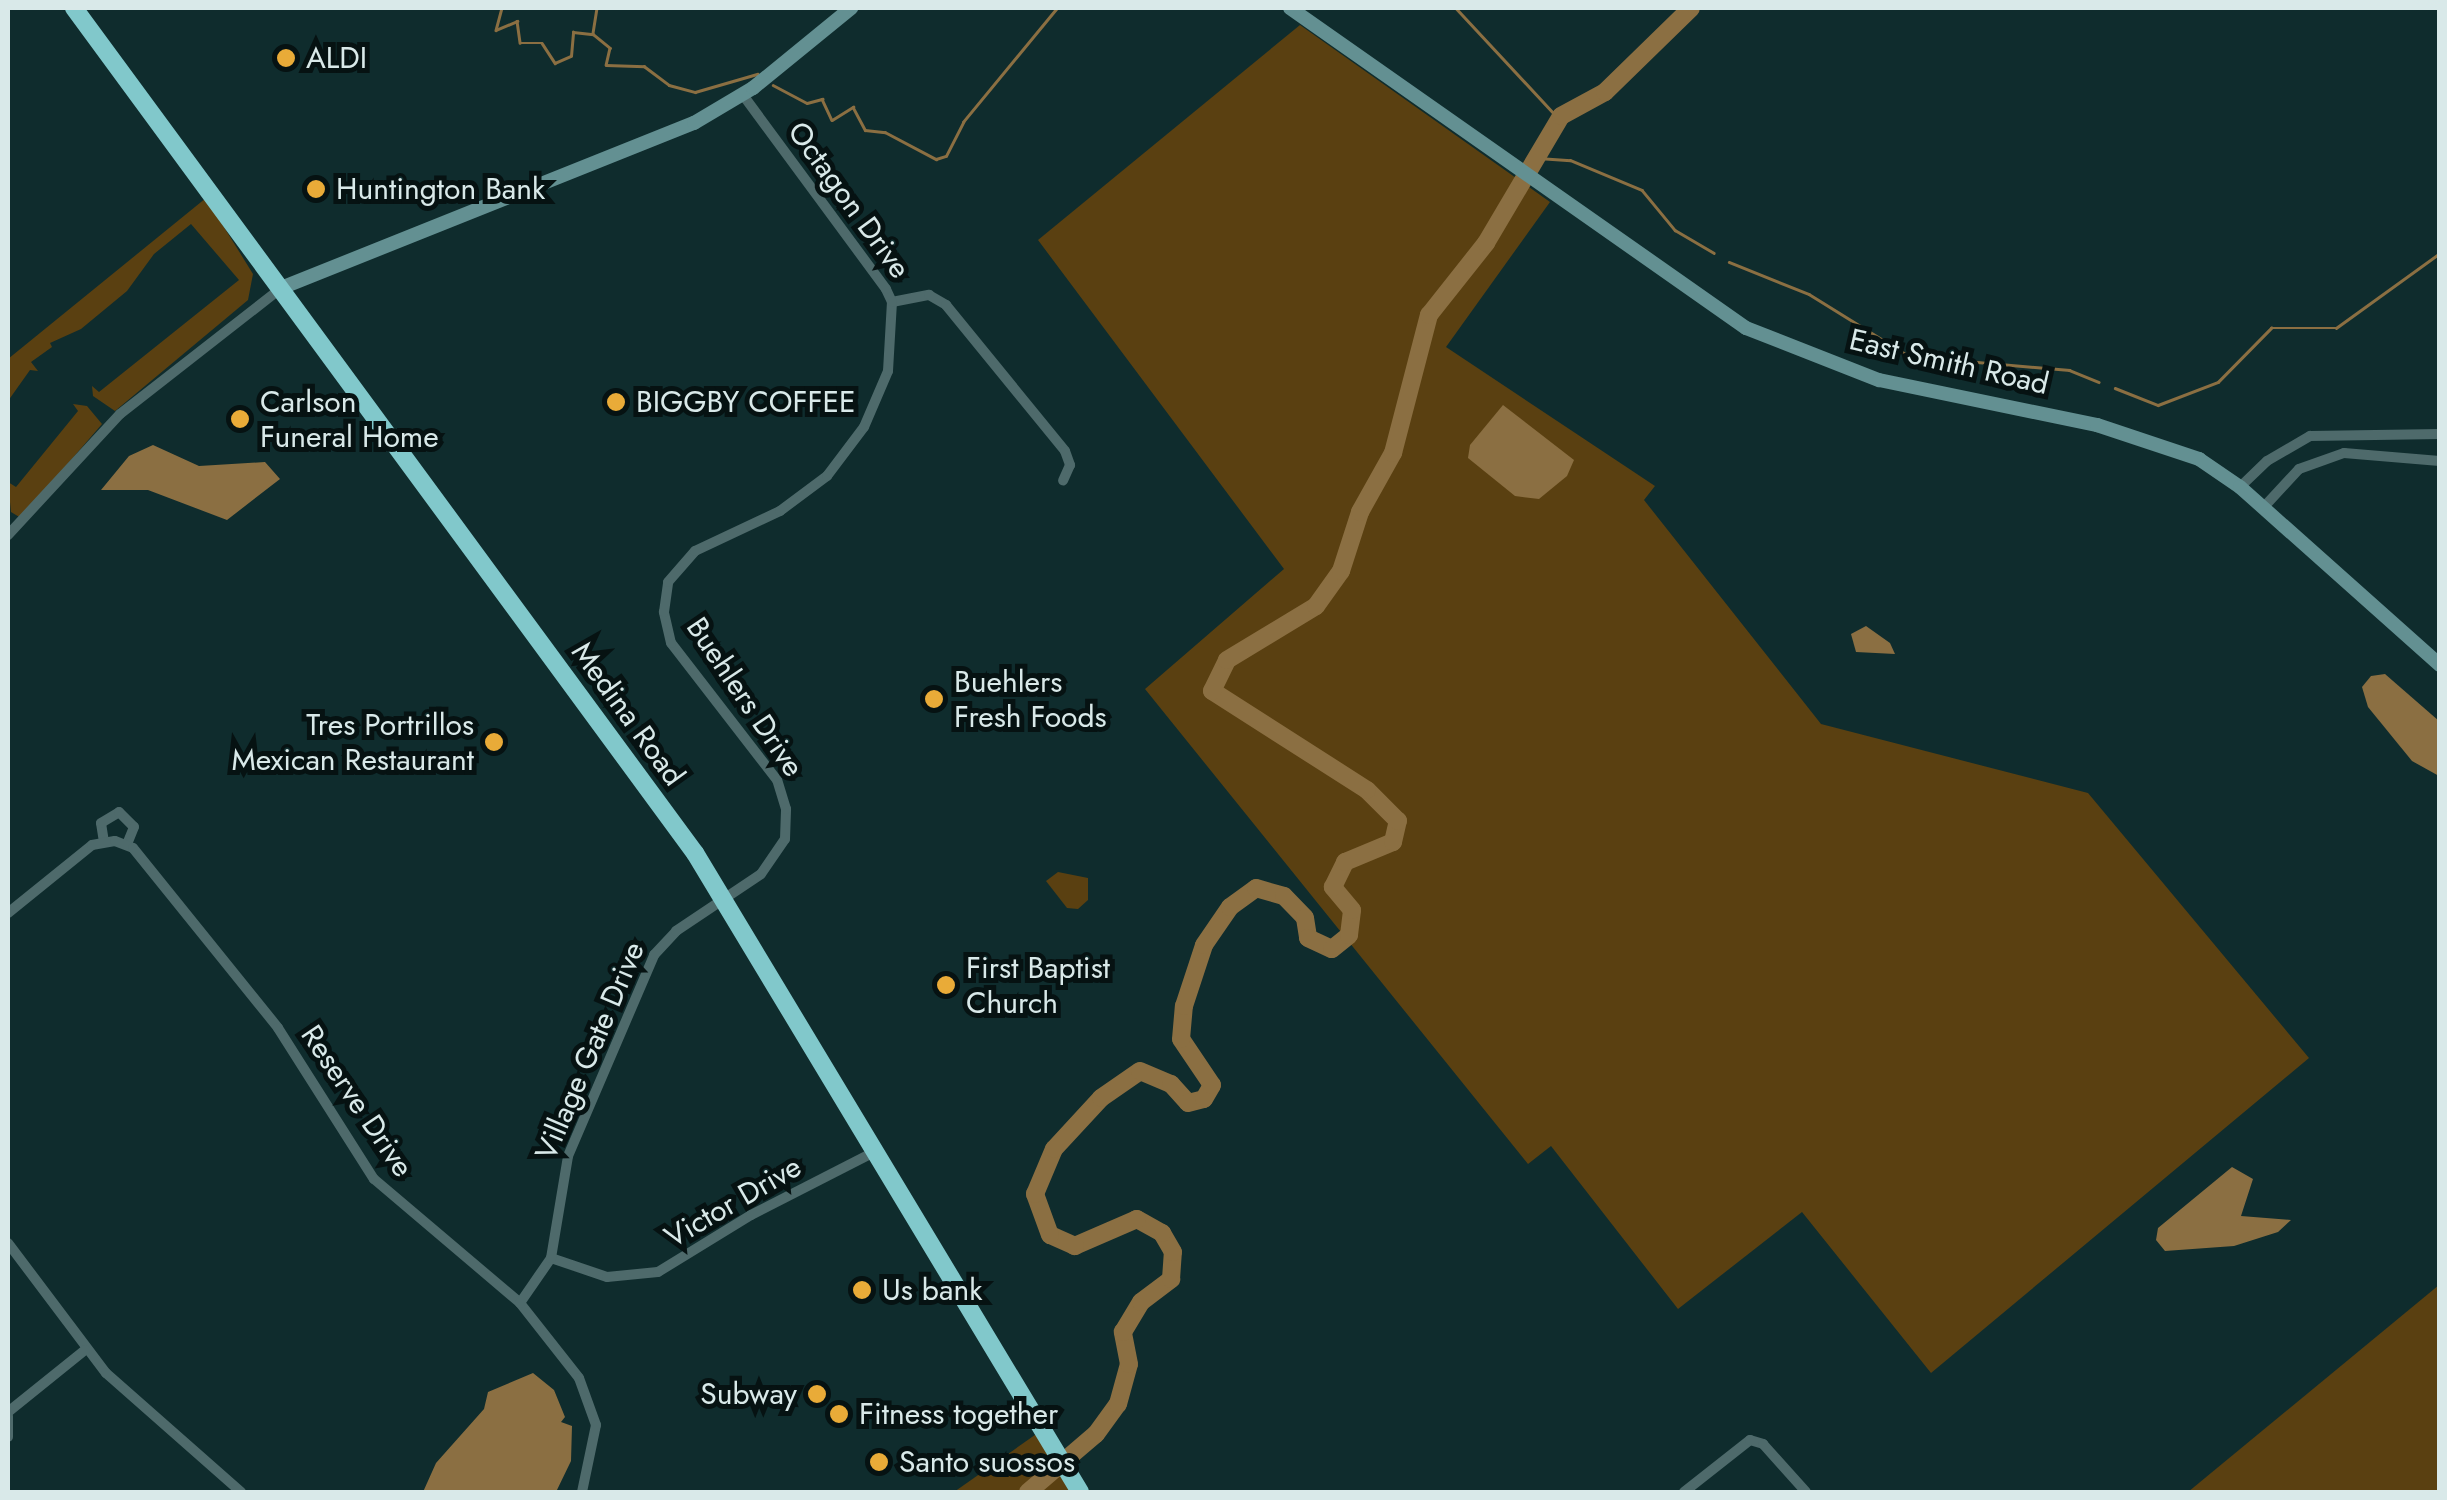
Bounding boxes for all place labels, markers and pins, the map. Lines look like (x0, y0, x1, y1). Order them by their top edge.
place label: ALDI (306, 40, 367, 76)
marker: ALDI (275, 47, 297, 69)
place label: Huntington Bank (336, 171, 545, 207)
marker: Huntington Bank (305, 178, 327, 200)
place label: Carlson Funeral Home (260, 384, 439, 454)
place label: BIGGBY COFFEE (636, 384, 856, 420)
marker: BIGGBY COFFEE (605, 391, 627, 413)
marker: Carlson Funeral Home (229, 408, 251, 430)
place label: Buehlers Fresh Foods (954, 664, 1107, 734)
marker: Buehlers Fresh Foods (923, 688, 945, 710)
place label: Tres Portrillos Mexican Restaurant (231, 707, 474, 778)
marker: Tres Portrillos Mexican Restaurant (483, 731, 505, 753)
place label: First Baptist Church (966, 950, 1110, 1020)
marker: First Baptist Church (935, 974, 957, 996)
place label: Us bank (882, 1272, 982, 1308)
marker: Us bank (851, 1279, 873, 1301)
place label: Subway (700, 1376, 797, 1412)
marker: Subway (806, 1383, 828, 1405)
place label: Fitness together (859, 1396, 1058, 1432)
marker: Fitness together (828, 1403, 850, 1425)
place label: Santo suossos (899, 1444, 1075, 1480)
marker: Santo suossos (868, 1451, 890, 1473)

